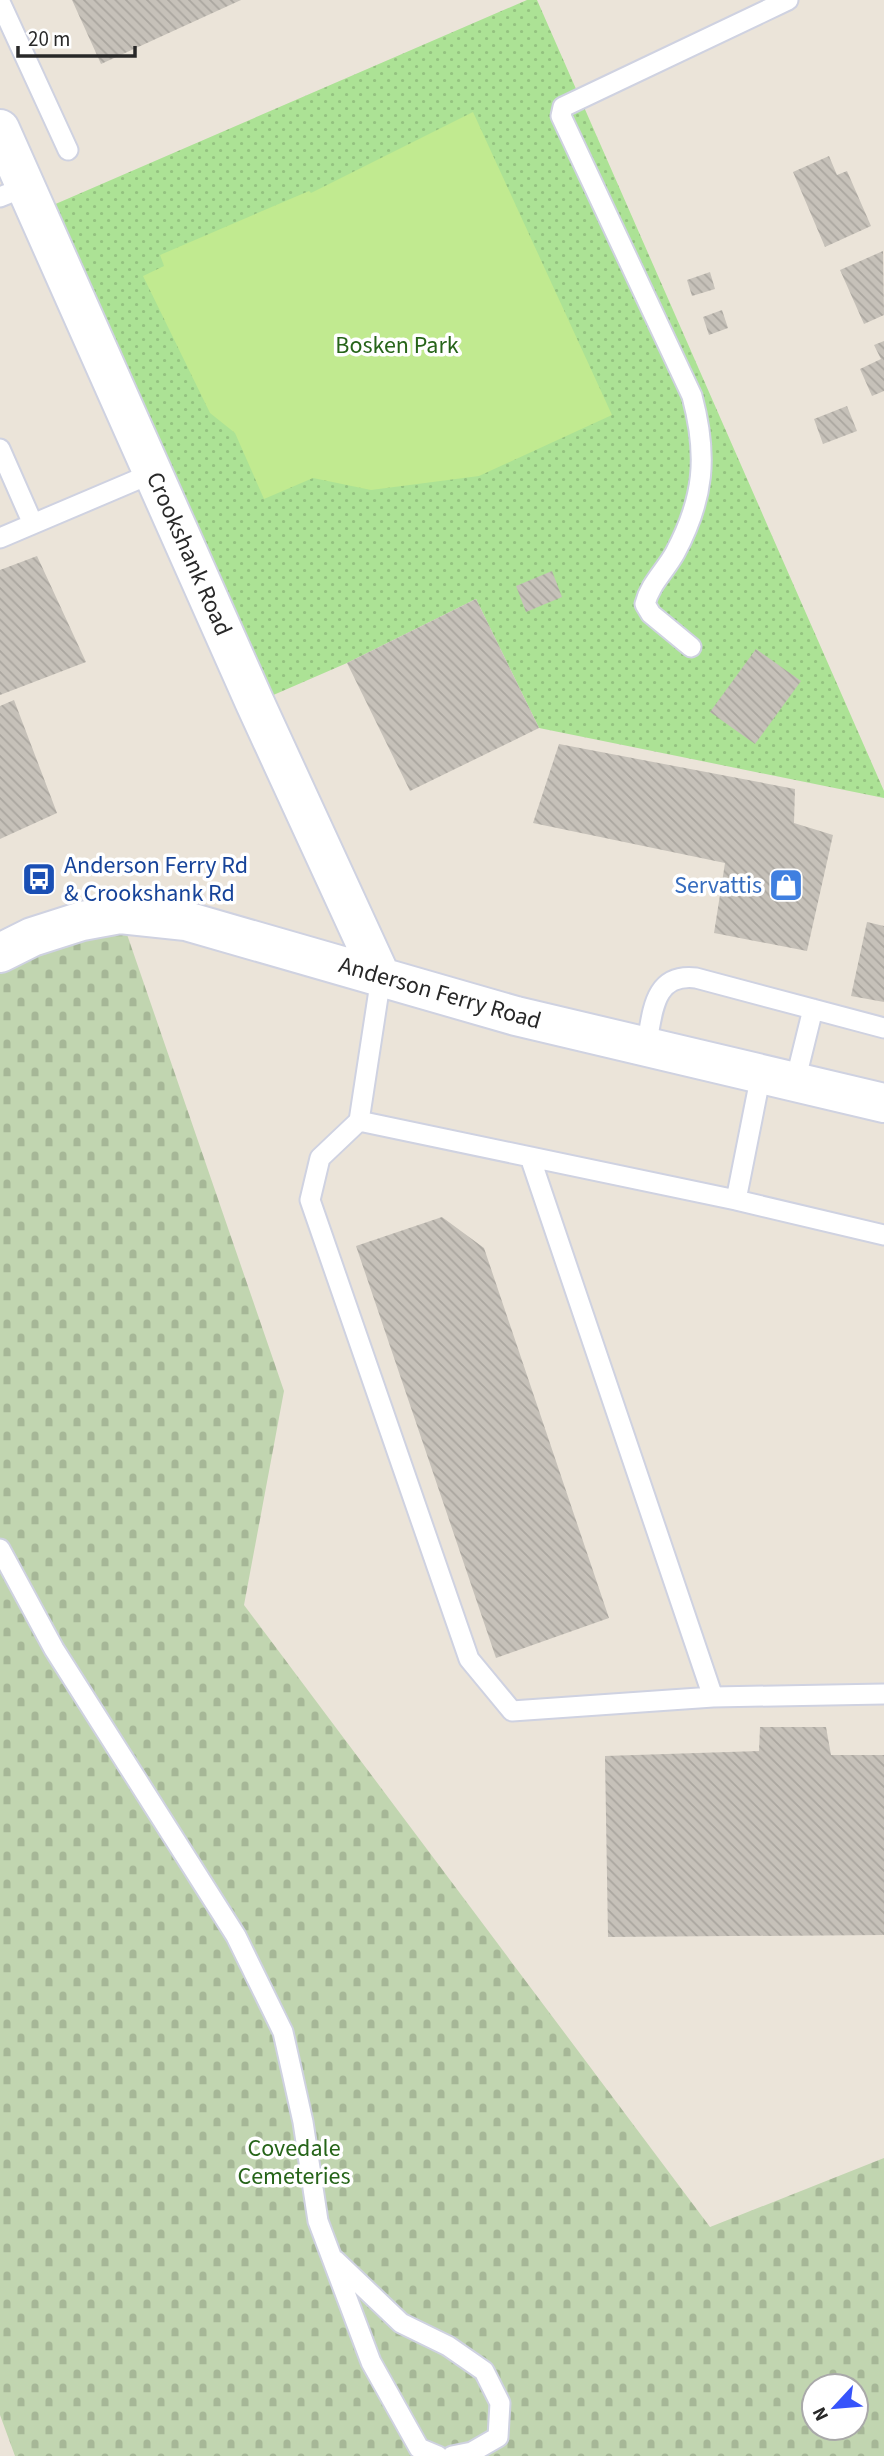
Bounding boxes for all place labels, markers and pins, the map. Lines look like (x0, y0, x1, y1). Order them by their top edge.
place label: Anderson Ferry Rd & Crookshank Rd (64, 848, 248, 911)
bus stop icon: Anderson Ferry Rd & Crookshank Rd (20, 860, 58, 898)
shop icon: Servattis (767, 866, 805, 904)
place label: Servattis (674, 868, 762, 903)

